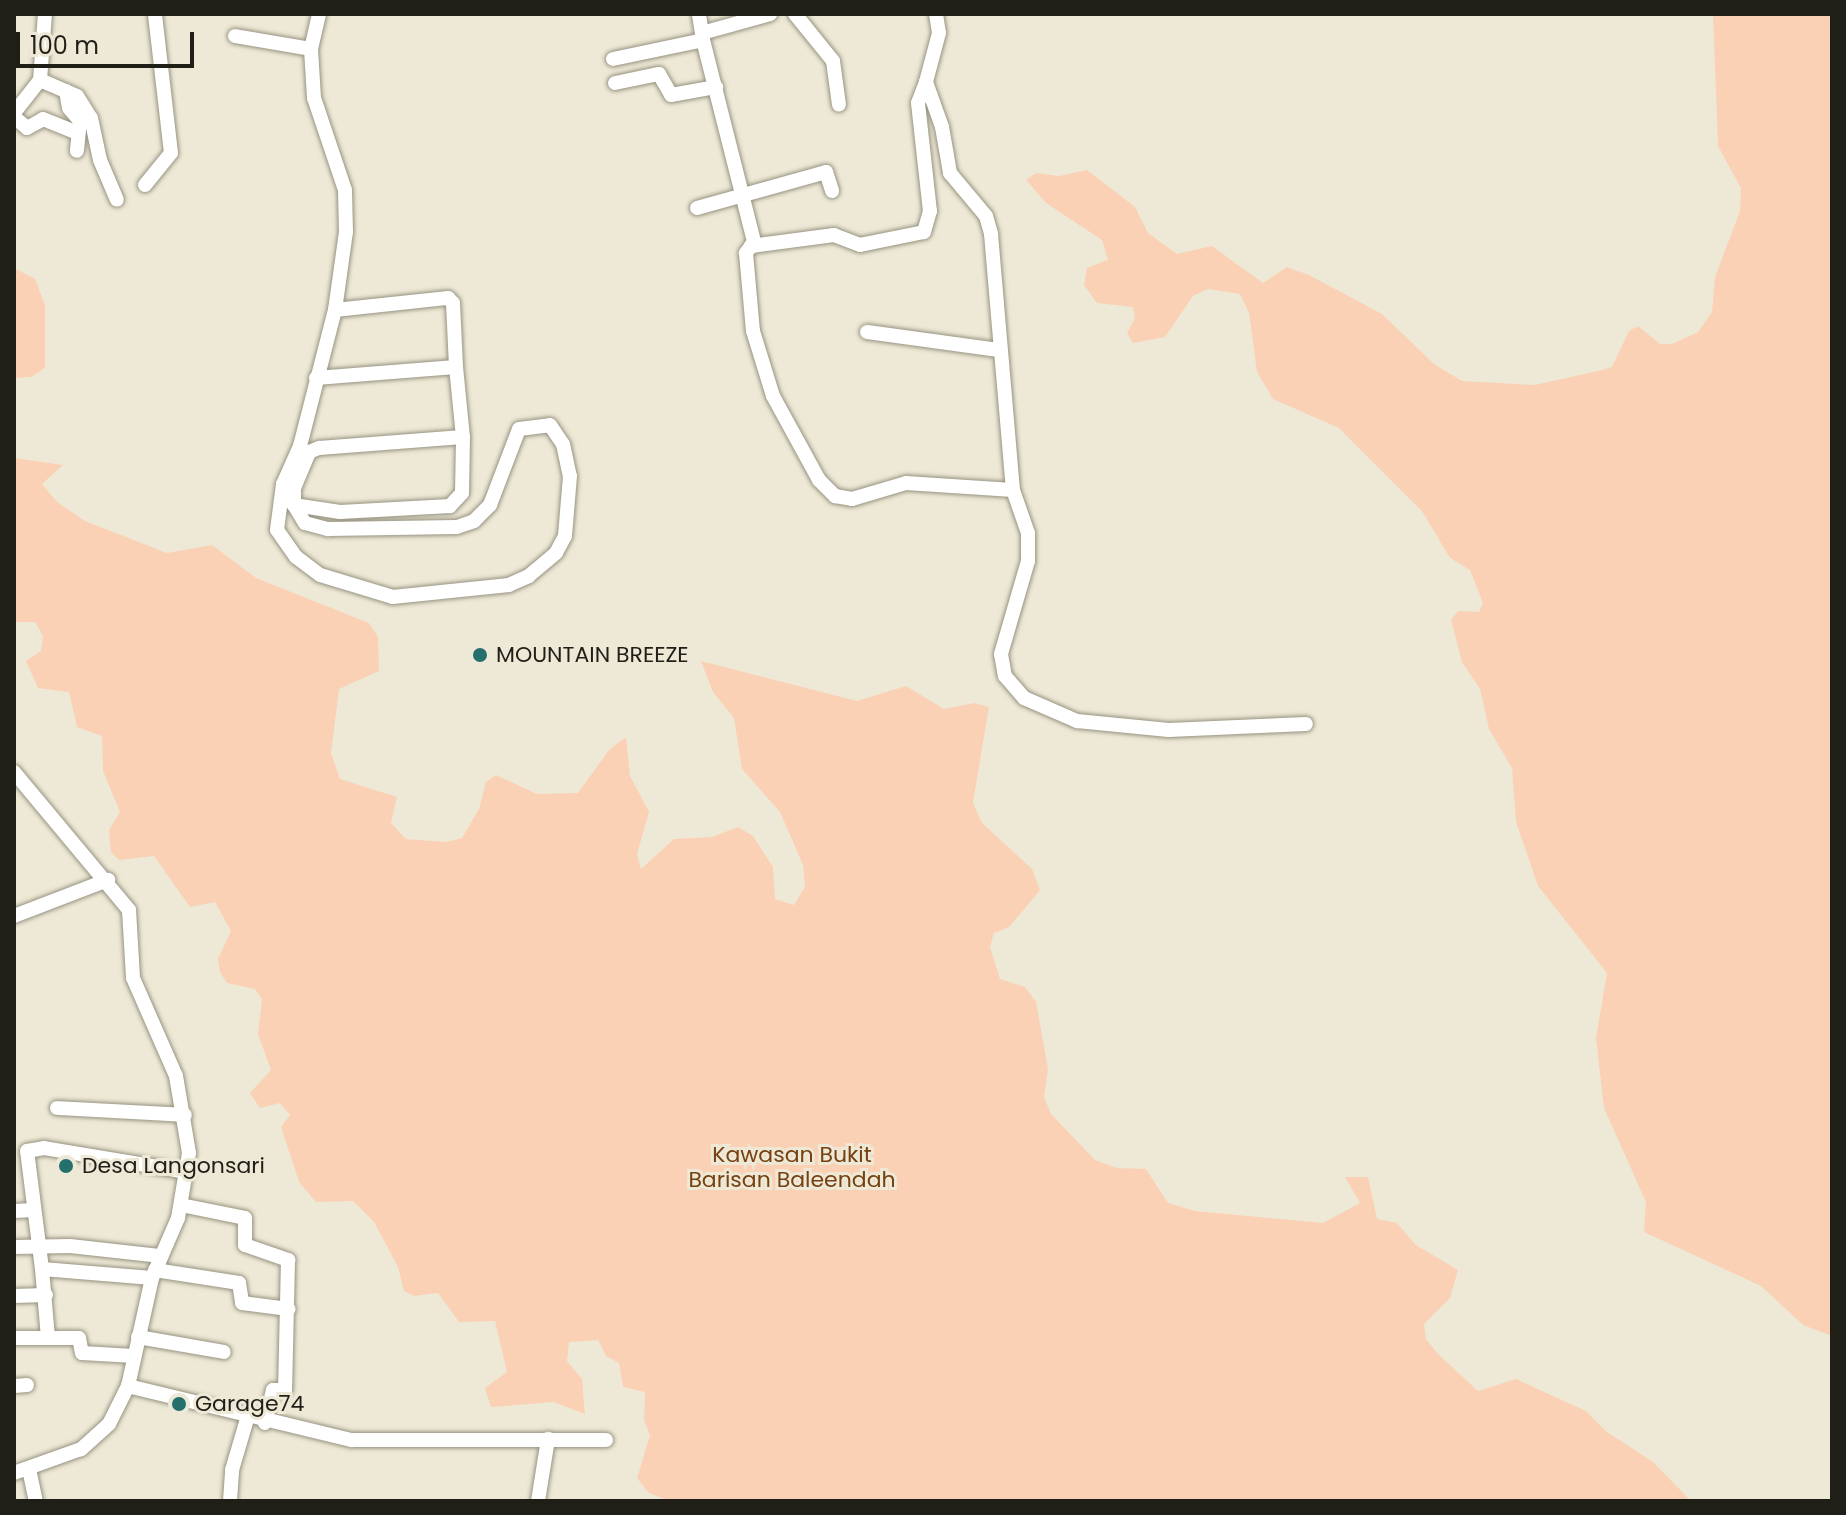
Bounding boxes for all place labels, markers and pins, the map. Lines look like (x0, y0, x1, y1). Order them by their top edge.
place label: MOUNTAIN BREEZE (496, 642, 689, 668)
marker: MOUNTAIN BREEZE (471, 646, 489, 664)
place label: Desa Langonsari (82, 1153, 265, 1179)
marker: Desa Langonsari (57, 1157, 75, 1175)
place label: Garage74 (195, 1391, 304, 1417)
marker: Garage74 (170, 1395, 188, 1413)

